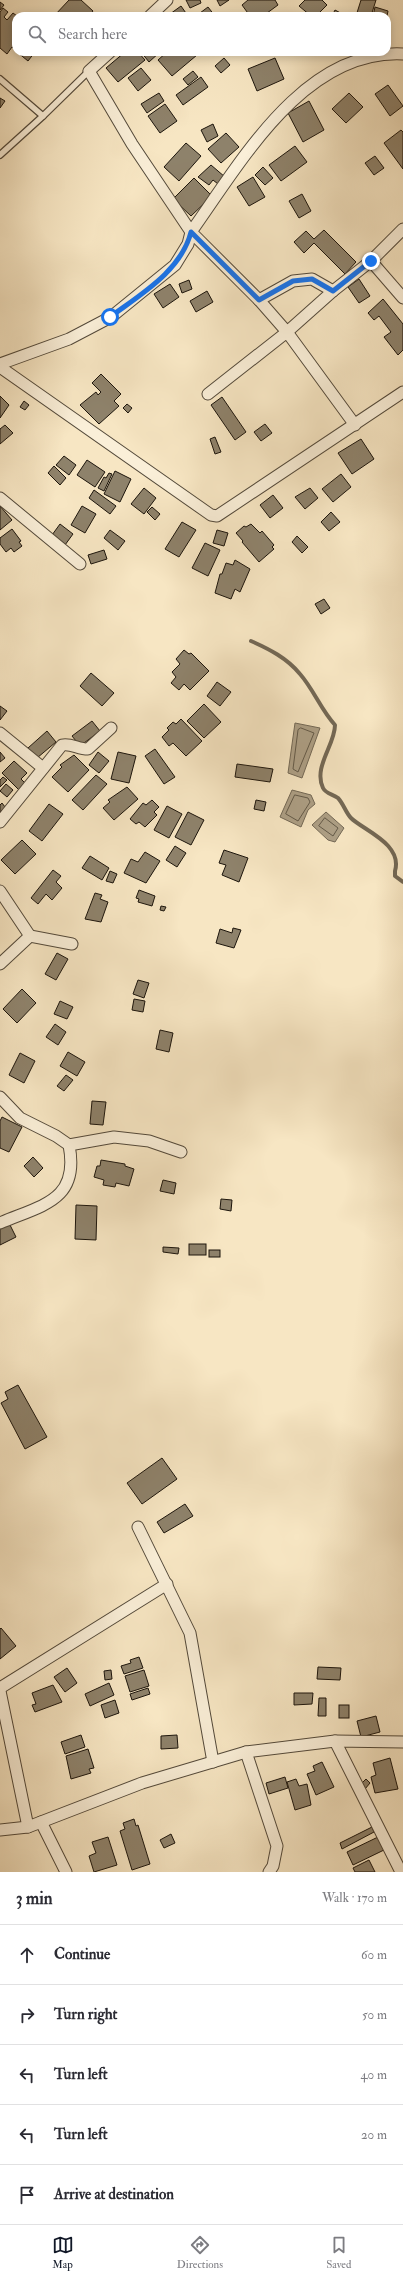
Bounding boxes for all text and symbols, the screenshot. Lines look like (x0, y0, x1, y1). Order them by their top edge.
search box (12, 12, 391, 56)
icon: search (26, 23, 48, 45)
text: Search here (58, 25, 127, 44)
route end (362, 252, 380, 270)
route start (101, 308, 119, 326)
text: 3 min (16, 1888, 53, 1909)
text: Walk · 170 m (322, 1890, 387, 1906)
icon: ahead (16, 1944, 38, 1966)
text: Continue (54, 1945, 110, 1964)
text: 60 m (361, 1947, 387, 1963)
icon: right (16, 2004, 38, 2026)
text: Turn right (54, 2005, 117, 2024)
text: 50 m (362, 2007, 387, 2023)
icon: left (16, 2064, 38, 2086)
text: Turn left (54, 2065, 108, 2084)
text: 40 m (361, 2067, 387, 2083)
icon: left (16, 2124, 38, 2146)
text: Turn left (54, 2125, 108, 2144)
text: 20 m (361, 2127, 387, 2143)
icon: arrive (16, 2184, 38, 2206)
text: Arrive at destination (54, 2185, 174, 2204)
tab: Map (52, 2234, 74, 2271)
tab: Directions (177, 2234, 223, 2271)
tab: Saved (326, 2234, 351, 2271)

